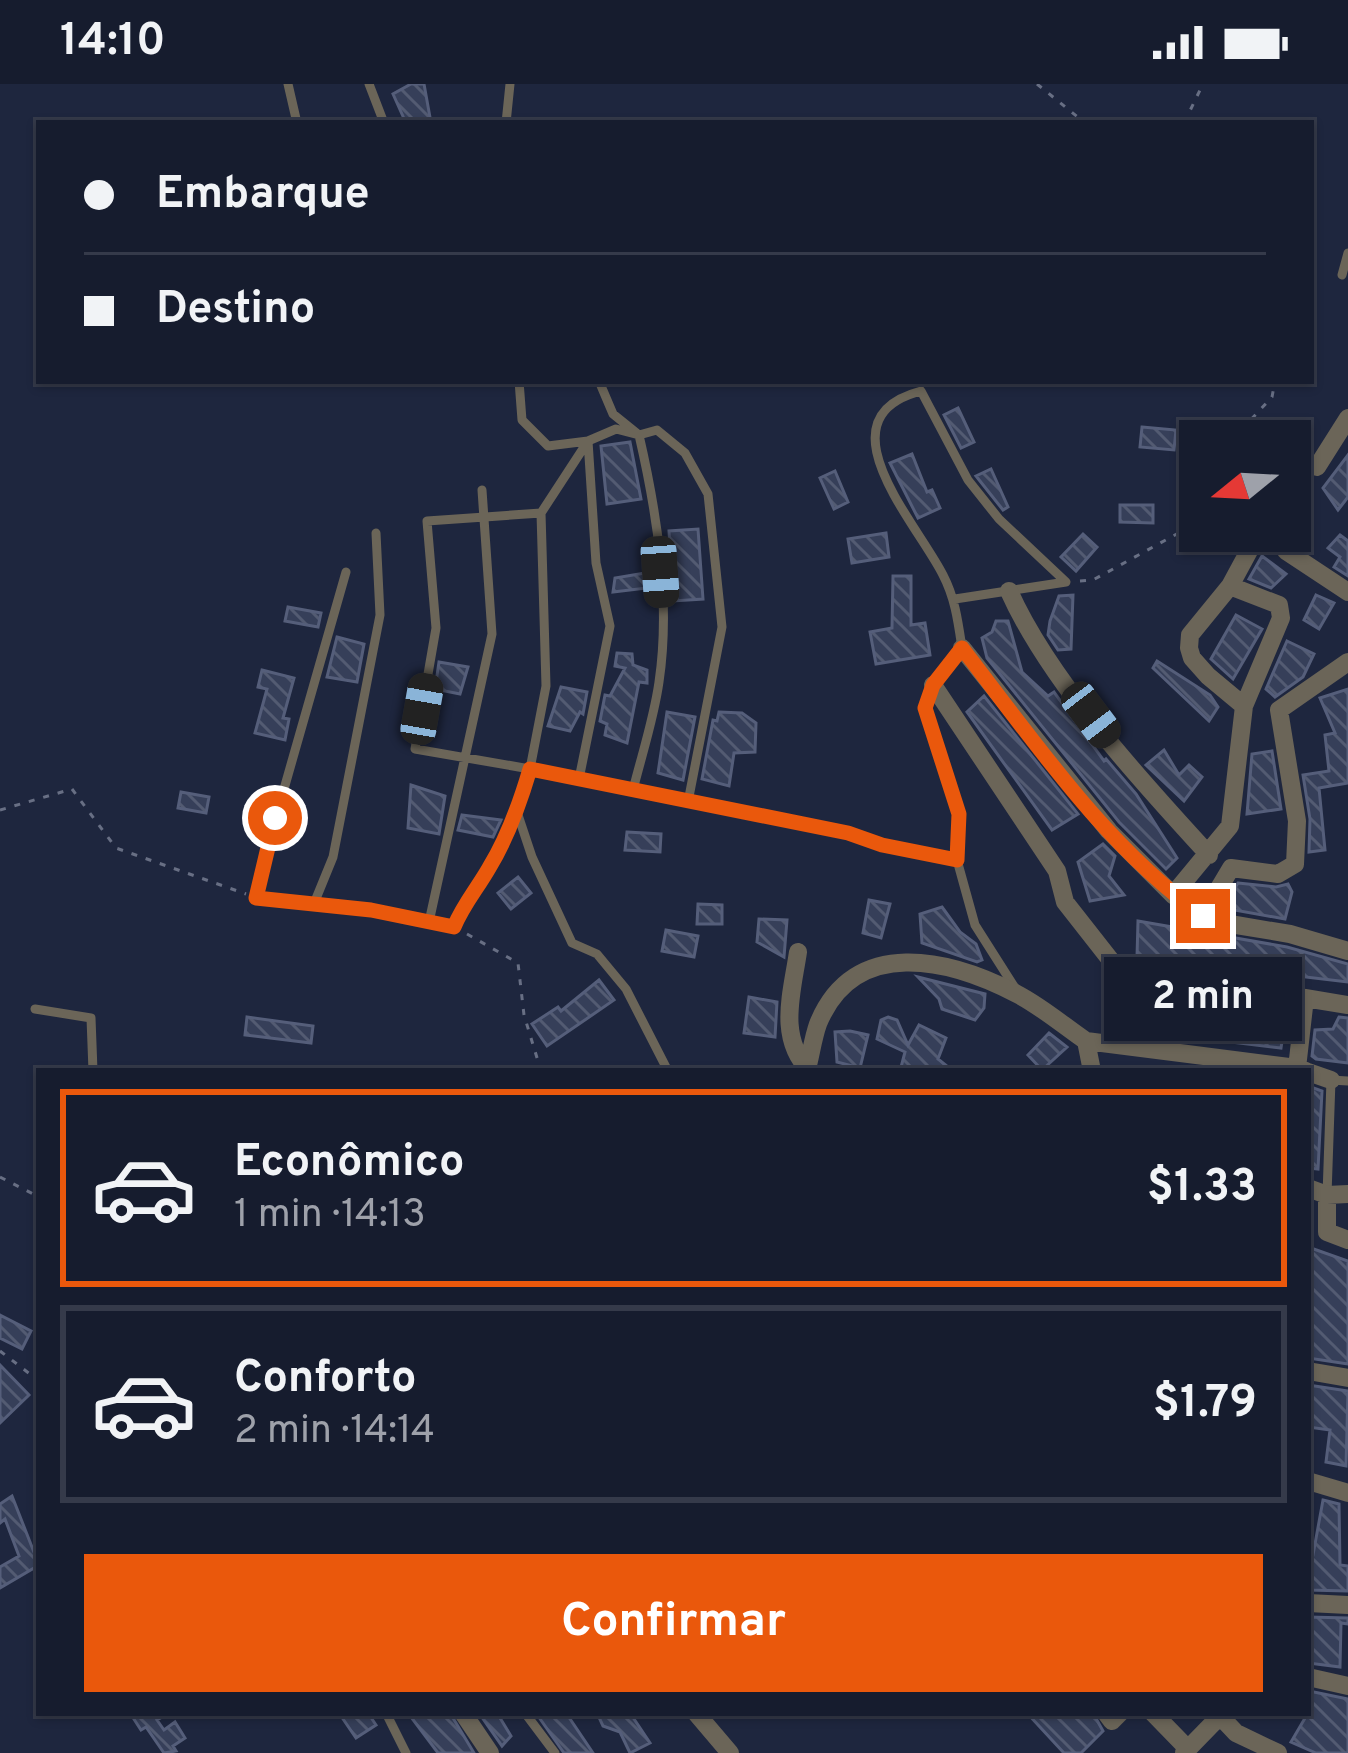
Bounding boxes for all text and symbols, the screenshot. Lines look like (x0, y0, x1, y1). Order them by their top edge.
text: 14:10 (60, 14, 165, 71)
text: Embarque (156, 167, 370, 224)
text: Destino (156, 282, 315, 339)
north arrow (1179, 420, 1311, 552)
map controls (1179, 420, 1311, 552)
car (640, 535, 680, 609)
car (398, 670, 446, 748)
car (1055, 675, 1127, 755)
route start (248, 791, 302, 845)
route end (1176, 889, 1230, 943)
callout: 2 min (1104, 958, 1302, 1042)
text: 2 min (1152, 974, 1254, 1023)
icon: car (90, 1134, 198, 1242)
text: Econômico (234, 1135, 464, 1192)
text: $1.33 (1147, 1160, 1257, 1217)
text: 1 min · 14:13 (234, 1192, 426, 1241)
icon: car (90, 1350, 198, 1458)
text: Conforto (234, 1351, 417, 1408)
text: $1.79 (1153, 1376, 1257, 1433)
text: 2 min · 14:14 (234, 1408, 435, 1457)
button: Confirmar (84, 1554, 1263, 1692)

